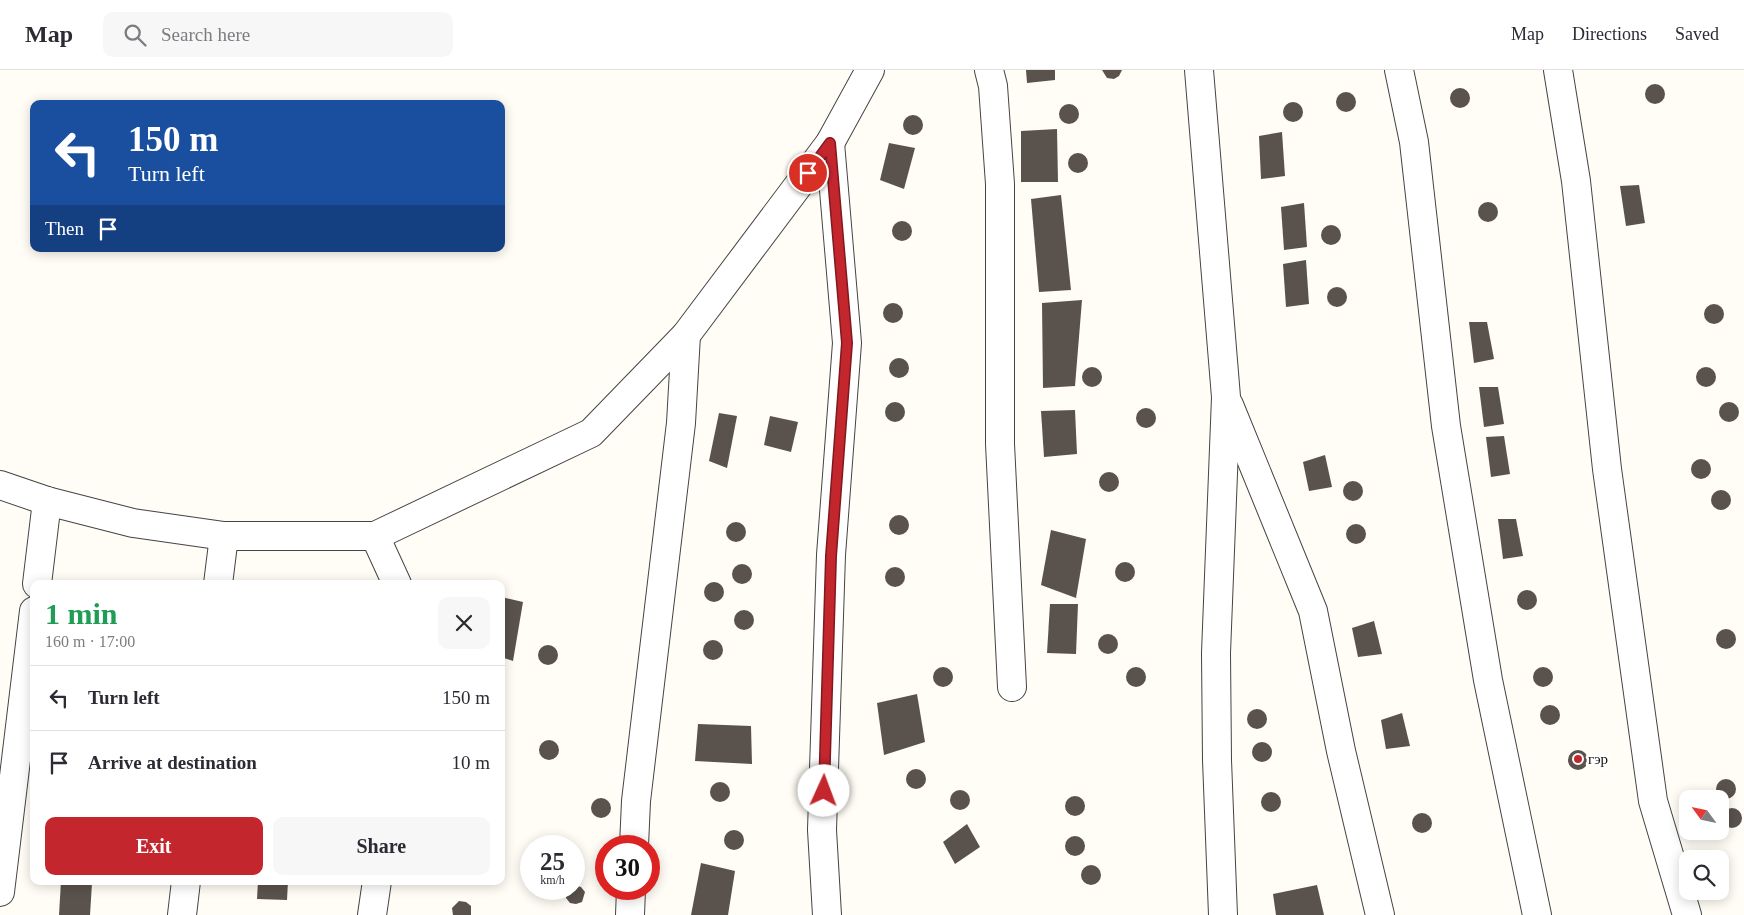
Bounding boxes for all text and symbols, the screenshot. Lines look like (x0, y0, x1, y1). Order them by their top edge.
search box (103, 12, 453, 57)
text: Map (25, 21, 73, 47)
icon: search (121, 21, 149, 49)
text: Search here (161, 24, 250, 45)
text: Map (1511, 24, 1544, 44)
text: Directions (1572, 24, 1647, 44)
text: Saved (1675, 24, 1719, 44)
icon: left (45, 120, 110, 185)
text: 150 m (128, 120, 218, 159)
pin (787, 152, 829, 194)
icon: arrive (794, 159, 822, 187)
text: Turn left (128, 161, 205, 186)
icon: arrive (94, 215, 122, 243)
text: Then (45, 218, 84, 239)
text: 1 min (45, 597, 118, 630)
button: close (438, 597, 490, 649)
text: 160 m · 17:00 (45, 633, 135, 650)
icon: left (45, 684, 73, 712)
text: Turn left (88, 687, 160, 708)
text: 150 m (442, 687, 490, 708)
icon: arrive (45, 749, 73, 777)
place label: гэр (1588, 751, 1608, 767)
text: Arrive at destination (88, 752, 257, 773)
text: 10 m (451, 752, 490, 773)
marker: гэр (1572, 753, 1584, 765)
position arrow (797, 764, 849, 816)
north arrow (1679, 790, 1729, 840)
map controls (1679, 790, 1729, 900)
button: Exit (45, 817, 263, 875)
button: Share (273, 817, 490, 875)
speed limit sign: 30 (595, 835, 660, 900)
text: 25 (540, 848, 565, 875)
button: search (1679, 850, 1729, 900)
text: km/h (540, 873, 565, 887)

